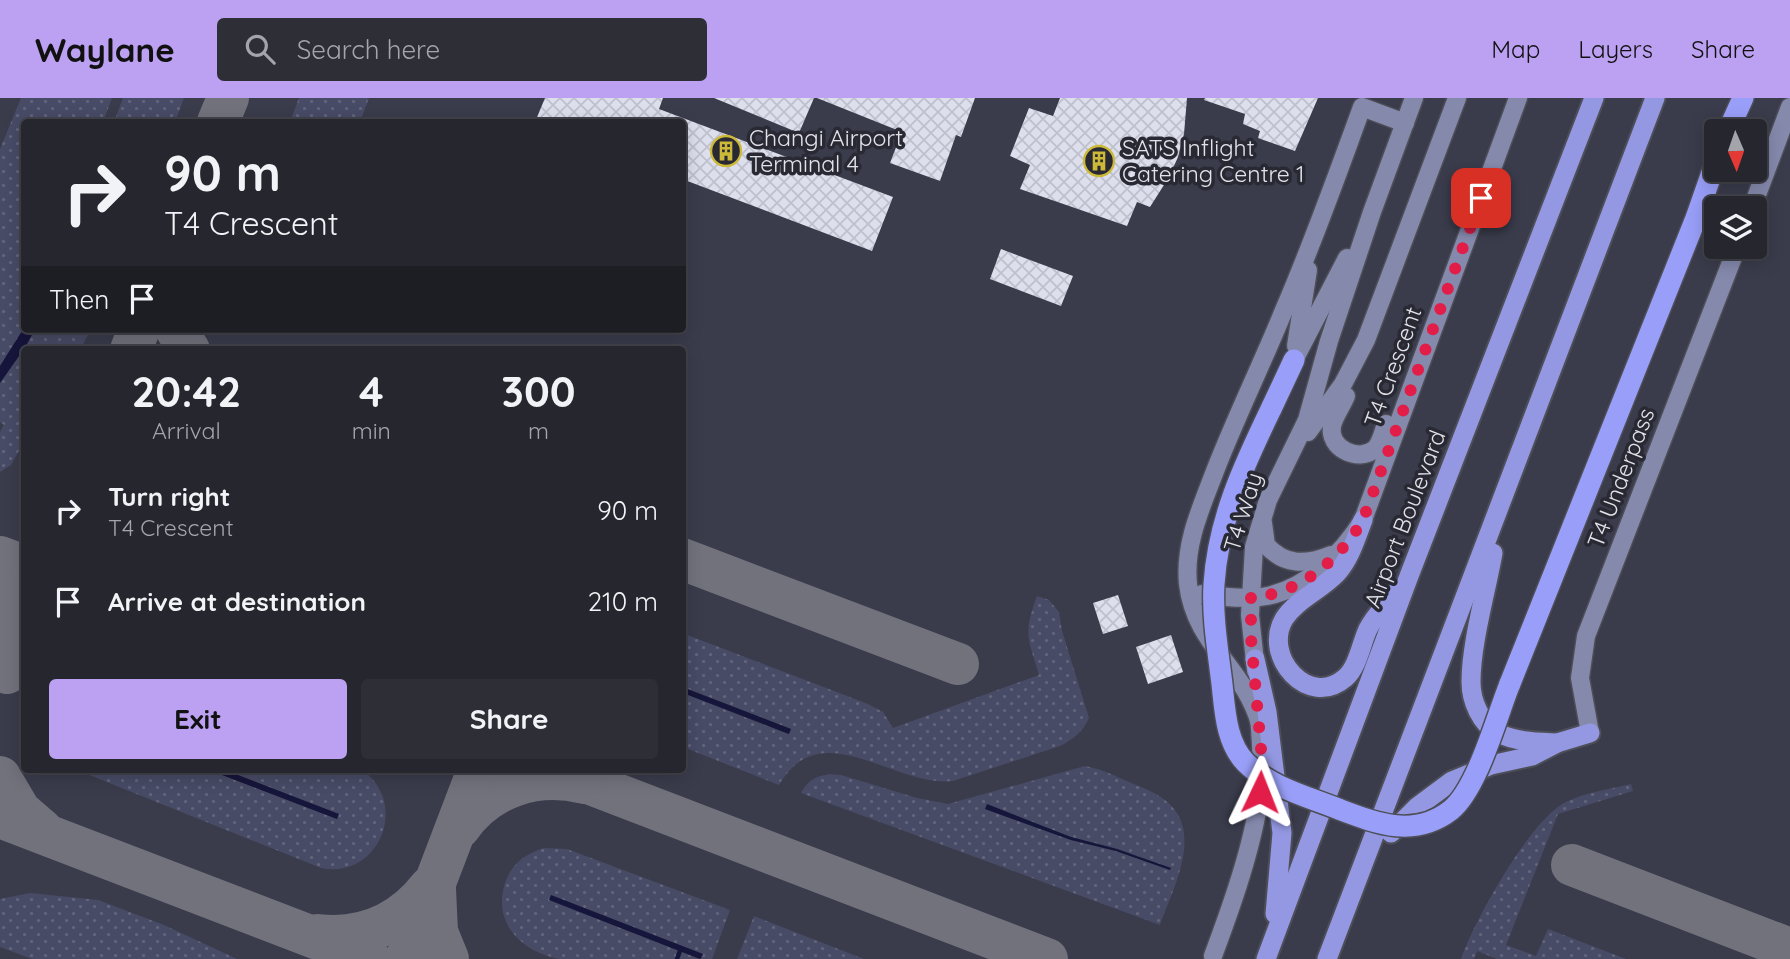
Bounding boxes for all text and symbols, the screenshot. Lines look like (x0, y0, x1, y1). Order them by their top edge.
search box (217, 18, 707, 81)
text: Waylane (35, 29, 175, 70)
icon: search (241, 30, 279, 68)
text: Search here (297, 33, 440, 66)
text: Map (1491, 34, 1540, 64)
text: Layers (1578, 34, 1653, 64)
text: Share (1691, 34, 1755, 64)
north arrow (1704, 119, 1768, 182)
map controls (1704, 119, 1767, 259)
place label: Changi Airport Terminal 4 (749, 123, 903, 178)
place label: SATS Inflight Catering Centre 1 (1122, 133, 1305, 188)
building icon: Changi Airport Terminal 4 (709, 134, 743, 168)
text: 90 m (164, 142, 281, 203)
building icon: SATS Inflight Catering Centre 1 (1082, 144, 1116, 178)
icon: right (49, 147, 140, 238)
pin (1451, 168, 1511, 228)
icon: arrive (1462, 179, 1500, 217)
button: layers (1704, 196, 1767, 259)
text: T4 Crescent (164, 203, 339, 243)
icon: arrive (123, 280, 161, 318)
text: Then (49, 283, 109, 316)
street label: T4 Crescent (1357, 303, 1428, 431)
text: 20:42 (131, 365, 241, 418)
text: 4 (359, 365, 384, 418)
text: 300 (501, 365, 576, 418)
street label: T4 Underpass (1581, 404, 1660, 552)
text: Arrival (152, 416, 221, 445)
text: min (352, 416, 391, 445)
text: m (528, 416, 549, 445)
street label: Airport Boulevard (1357, 426, 1452, 612)
street label: T4 Way (1217, 469, 1268, 555)
text: Turn right (108, 480, 230, 513)
icon: right (49, 492, 87, 530)
text: 90 m (597, 494, 658, 527)
text: T4 Crescent (108, 513, 233, 542)
icon: arrive (49, 583, 87, 621)
text: Arrive at destination (108, 585, 366, 618)
text: 210 m (588, 585, 658, 618)
button: Exit (49, 679, 347, 759)
button: Share (361, 679, 658, 759)
position arrow (1223, 755, 1297, 829)

